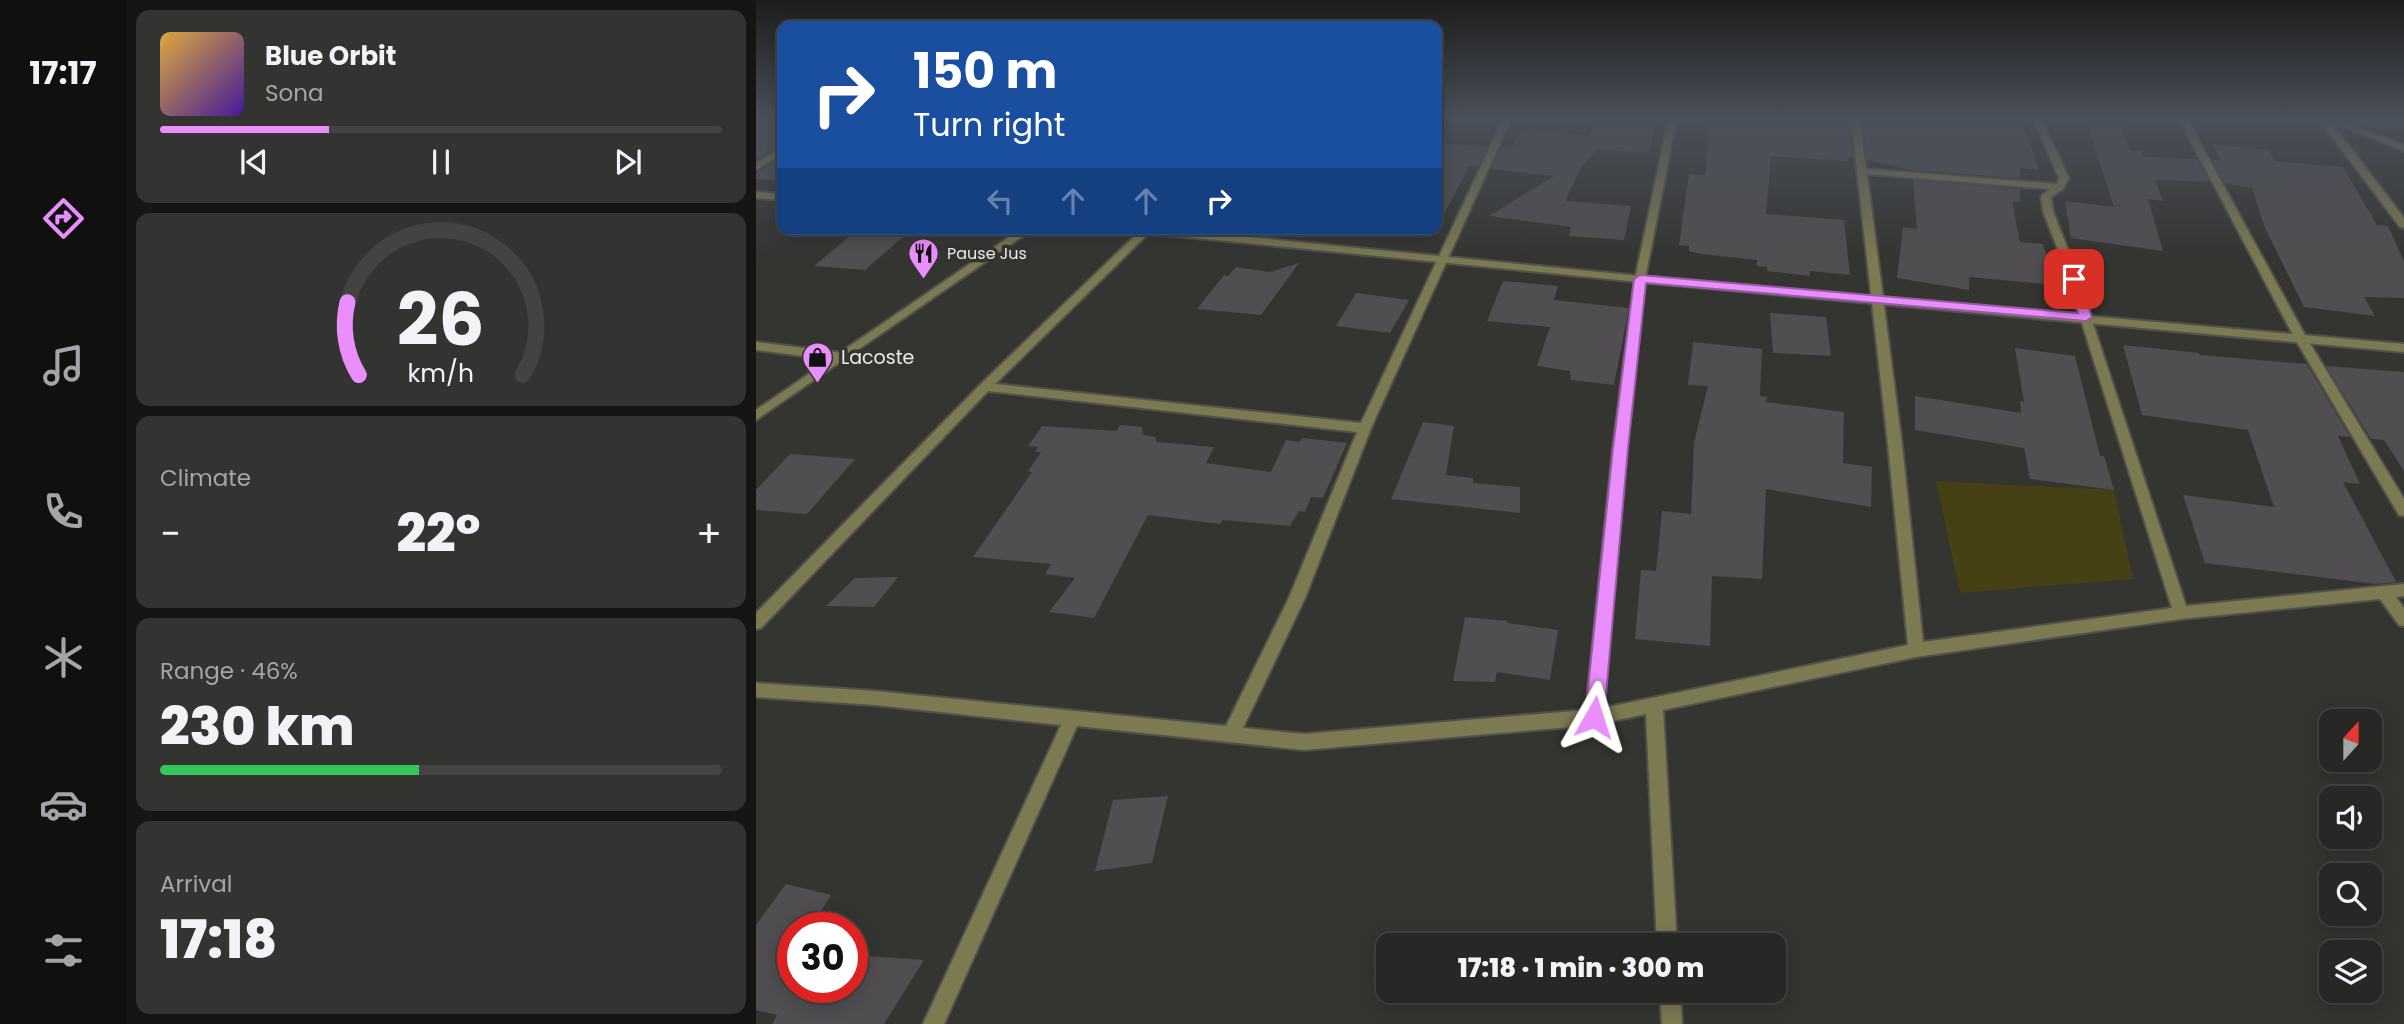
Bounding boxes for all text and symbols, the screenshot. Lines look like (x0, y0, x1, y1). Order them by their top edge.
text: 150 m (913, 37, 1058, 105)
text: Blue Orbit (265, 38, 396, 74)
icon: right (798, 49, 889, 140)
text: 17:17 (29, 50, 97, 95)
text: Sona (265, 77, 324, 109)
text: Turn right (913, 102, 1065, 147)
icon: previous (235, 143, 273, 181)
icon: pause (422, 143, 460, 181)
icon: next (609, 143, 647, 181)
icon: left (981, 182, 1019, 220)
icon: ahead (1054, 182, 1092, 220)
icon: ahead (1127, 182, 1165, 220)
icon: right (1200, 182, 1238, 220)
icon: directions (39, 194, 88, 243)
restaurant icon: Pause Jus (907, 236, 941, 280)
place label: Pause Jus (947, 242, 1027, 265)
pin (2044, 249, 2104, 309)
icon: arrive (2055, 260, 2093, 298)
text: 26 (397, 270, 485, 371)
shop icon: Lacoste (801, 340, 835, 384)
icon: music (39, 341, 88, 390)
place label: Lacoste (841, 344, 914, 371)
text: km/h (408, 356, 474, 391)
text: Climate (160, 462, 251, 494)
icon: phone (39, 487, 88, 536)
text: 22° (396, 497, 481, 570)
text: − (160, 507, 181, 560)
text: + (696, 507, 722, 560)
icon: climate (39, 633, 88, 682)
text: Range · 46% (160, 655, 298, 687)
position arrow (1557, 680, 1631, 754)
text: 230 km (160, 690, 355, 763)
north arrow (2319, 709, 2382, 772)
map controls (2319, 709, 2382, 1003)
icon: car (39, 780, 88, 829)
button: sound (2319, 786, 2382, 849)
button: search (2319, 863, 2382, 926)
text: Arrival (160, 868, 232, 900)
text: 17:18 (160, 903, 277, 976)
speed limit sign: 30 (777, 912, 868, 1003)
icon: filters (39, 926, 88, 975)
button: layers (2319, 940, 2382, 1003)
text: 17:18 · 1 min · 300 m (1458, 950, 1704, 986)

